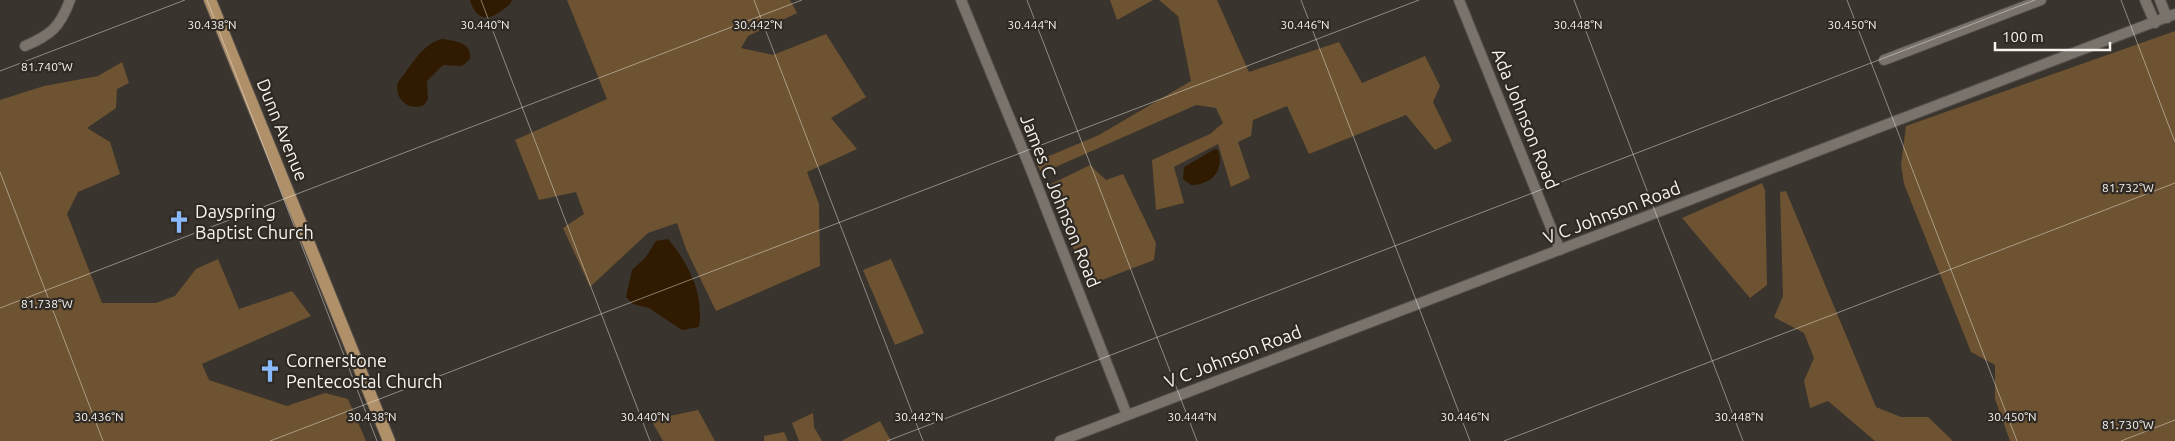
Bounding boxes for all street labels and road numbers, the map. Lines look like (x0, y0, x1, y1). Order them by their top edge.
street label: Ada Johnson Road (1489, 45, 1563, 192)
street label: Dunn Avenue (253, 76, 312, 184)
street label: James C Johnson Road (1017, 111, 1105, 290)
street label: V C Johnson Road (1540, 177, 1683, 247)
street label: V C Johnson Road (1161, 321, 1304, 391)

